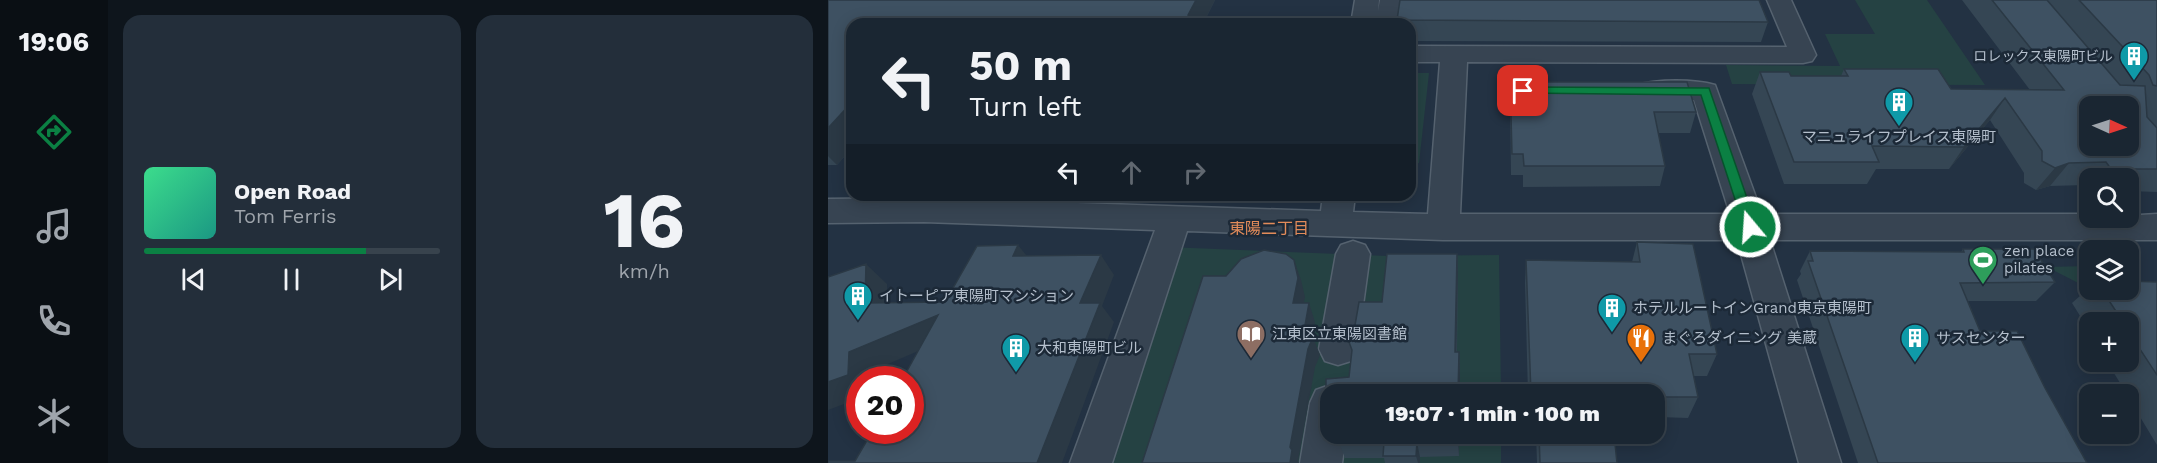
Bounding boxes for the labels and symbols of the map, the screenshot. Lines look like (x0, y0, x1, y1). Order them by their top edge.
building icon: ロレックス東陽町ビル (2118, 40, 2150, 82)
place label: ロレックス東陽町ビル (1973, 48, 2113, 64)
pin (1497, 65, 1548, 116)
building icon: マニュライフプレイス東陽町 (1883, 86, 1915, 128)
north arrow (2079, 96, 2139, 156)
place label: マニュライフプレイス東陽町 (1802, 128, 1996, 146)
position arrow (1718, 195, 1782, 259)
district label: 東陽二丁目 (1229, 219, 1309, 238)
place label: zen place pilates (2004, 242, 2075, 277)
sports icon: zen place pilates (1967, 244, 1999, 286)
building icon: イトーピア東陽町マンション (842, 280, 874, 322)
place label: イトーピア東陽町マンション (879, 287, 1074, 305)
building icon: ホテルルートインGrand東京東陽町 (1596, 292, 1628, 334)
place label: ホテルルートインGrand東京東陽町 (1633, 299, 1872, 317)
library icon: 江東区立東陽図書館 (1235, 318, 1267, 360)
restaurant icon: まぐろダイニング 美蔵 (1625, 322, 1657, 364)
building icon: サスセンター (1899, 322, 1931, 364)
place label: 江東区立東陽図書館 (1272, 325, 1407, 343)
place label: まぐろダイニング 美蔵 (1662, 329, 1817, 347)
place label: サスセンター (1936, 329, 2026, 347)
building icon: 大和東陽町ビル (1000, 332, 1032, 374)
place label: 大和東陽町ビル (1037, 339, 1142, 357)
speed limit sign: 20 (846, 366, 924, 444)

